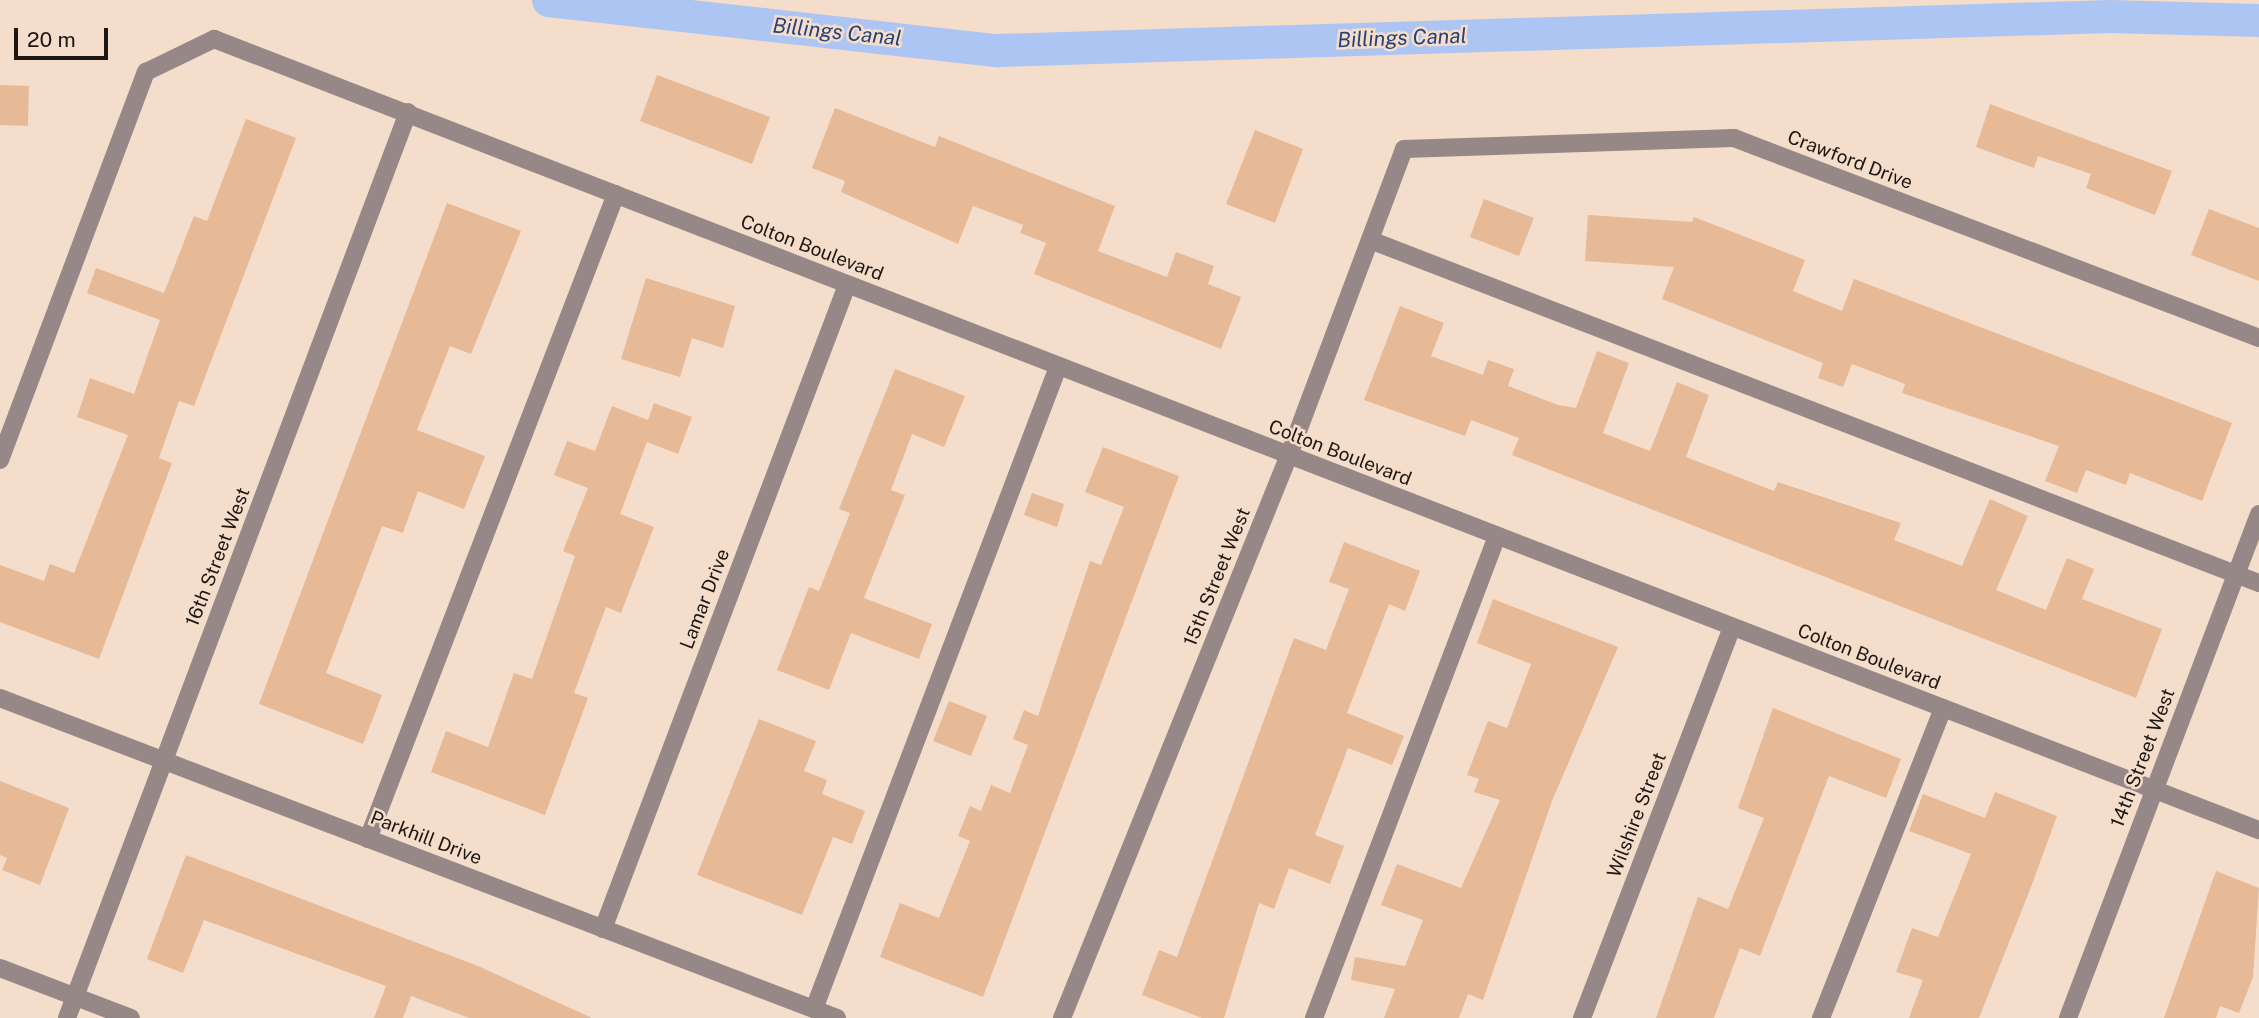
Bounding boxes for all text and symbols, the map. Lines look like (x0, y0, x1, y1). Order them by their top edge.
water label: Billings Canal (771, 13, 903, 51)
scale bar (18, 14, 112, 58)
water label: Billings Canal (1337, 23, 1467, 53)
text: 20 m (27, 27, 76, 52)
street label: Crawford Drive (1784, 126, 1916, 194)
street label: Colton Boulevard (737, 210, 887, 286)
street label: Colton Boulevard (1265, 415, 1415, 491)
street label: 16th Street West (181, 484, 255, 630)
street label: 15th Street West (1179, 504, 1255, 650)
street label: Lamar Drive (675, 546, 735, 652)
street label: Colton Boulevard (1794, 619, 1944, 695)
street label: 14th Street West (2106, 685, 2180, 831)
street label: Wilshire Street (1603, 749, 1671, 881)
street label: Parkhill Drive (367, 806, 485, 870)

